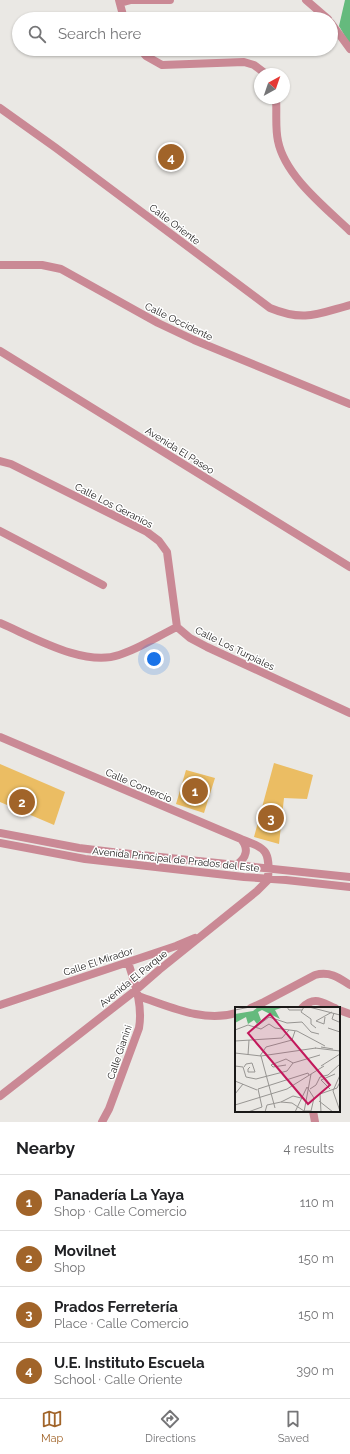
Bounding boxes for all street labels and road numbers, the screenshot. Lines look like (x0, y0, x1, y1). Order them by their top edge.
street label: Calle Oriente (147, 202, 202, 247)
street label: Calle Occidente (143, 300, 214, 343)
street label: Avenida El Paseo (143, 425, 216, 476)
street label: Calle Los Geranios (73, 481, 155, 530)
street label: Calle Los Turpiales (193, 624, 276, 673)
street label: Calle Comercio (104, 767, 174, 804)
street label: Avenida Principal de Prados del Este (92, 845, 260, 874)
street label: Calle El Mirador (62, 945, 135, 978)
street label: Avenida El Parque (97, 948, 169, 1009)
street label: Calle Gianini (105, 1023, 134, 1081)

